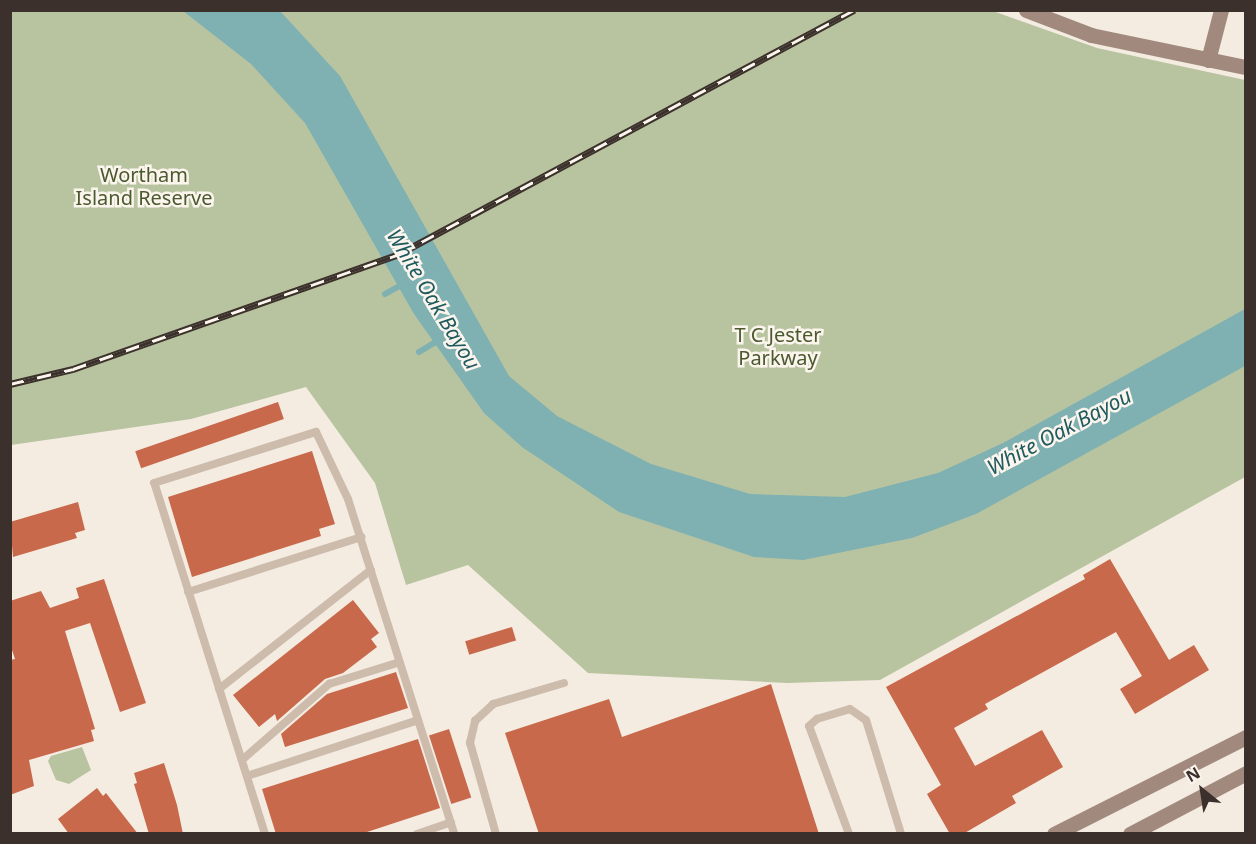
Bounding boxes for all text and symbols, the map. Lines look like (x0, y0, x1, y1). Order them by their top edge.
park label: Wortham Island Reserve (76, 162, 212, 209)
water label: White Oak Bayou (382, 224, 486, 374)
park label: T C Jester Parkway (734, 322, 822, 369)
water label: White Oak Bayou (983, 382, 1135, 480)
north arrow (1172, 760, 1232, 820)
text: N (1182, 762, 1204, 787)

